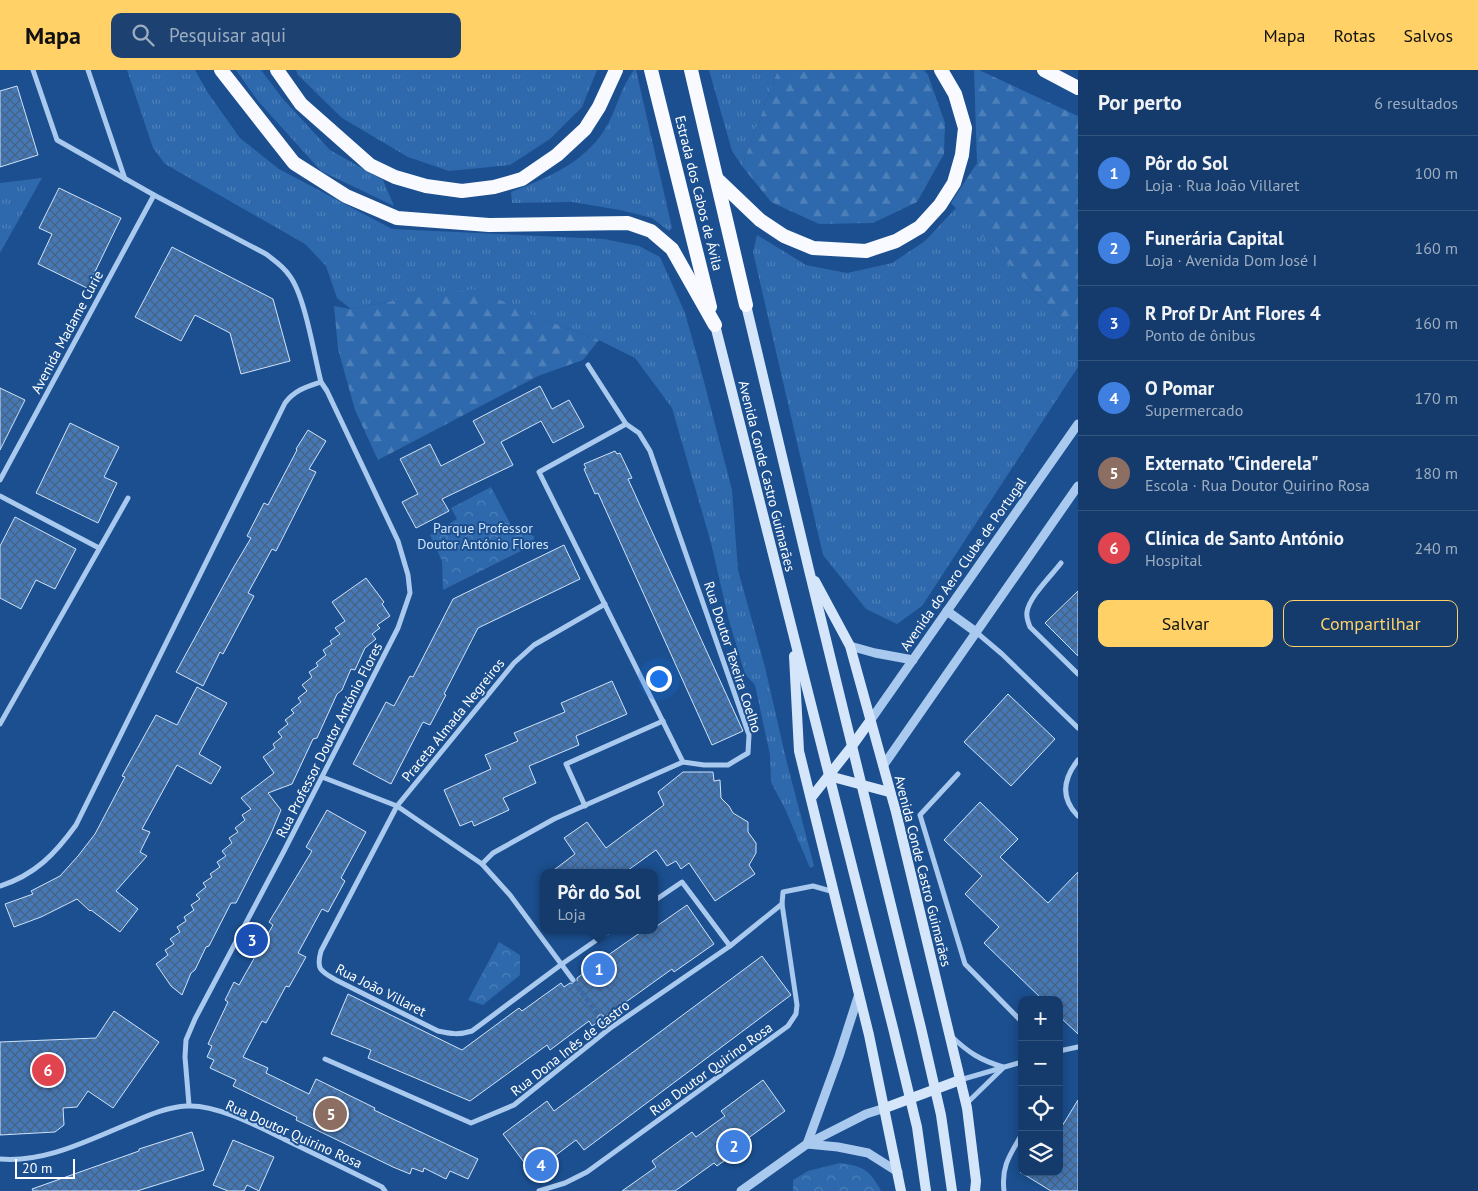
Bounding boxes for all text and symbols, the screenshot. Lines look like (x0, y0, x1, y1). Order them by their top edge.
search box (111, 13, 461, 58)
text: Mapa (25, 20, 81, 51)
icon: search (129, 21, 157, 49)
text: Pesquisar aqui (169, 23, 286, 47)
text: Mapa (1264, 24, 1305, 47)
text: Rotas (1333, 24, 1376, 47)
text: Salvos (1404, 24, 1453, 47)
text: Por perto (1098, 89, 1182, 116)
text: 6 resultados (1374, 93, 1458, 113)
street label: Estrada dos Cabos de Ávila (671, 114, 727, 273)
text: Pôr do Sol (1145, 151, 1228, 175)
text: 1 (1109, 163, 1119, 183)
text: 100 m (1415, 163, 1458, 183)
text: Loja · Rua João Villaret (1145, 175, 1299, 195)
text: Funerária Capital (1145, 226, 1284, 250)
text: 2 (1109, 238, 1119, 258)
text: 160 m (1415, 238, 1458, 258)
text: Loja · Avenida Dom José I (1145, 250, 1317, 270)
street label: Avenida Madame Curie (27, 267, 107, 397)
text: R Prof Dr Ant Flores 4 (1145, 301, 1321, 325)
text: 3 (1109, 313, 1119, 333)
text: 160 m (1415, 313, 1458, 333)
text: Ponto de ônibus (1145, 325, 1255, 345)
text: O Pomar (1145, 376, 1214, 400)
street label: Avenida Conde Castro Guimarães (735, 379, 800, 574)
text: 4 (1109, 388, 1119, 408)
text: 170 m (1415, 388, 1458, 408)
text: Supermercado (1145, 400, 1243, 420)
text: Externato "Cinderela" (1145, 451, 1319, 475)
text: 5 (1109, 463, 1119, 483)
text: 180 m (1415, 463, 1458, 483)
street label: Avenida do Aero Clube de Portugal (896, 474, 1030, 654)
text: Escola · Rua Doutor Quirino Rosa (1145, 475, 1370, 495)
park label: Parque Professor Doutor António Flores (417, 519, 549, 553)
text: Clínica de Santo António (1145, 526, 1344, 550)
text: 6 (1109, 538, 1119, 558)
text: 240 m (1415, 538, 1458, 558)
text: Hospital (1145, 550, 1202, 570)
street label: Rua Doutor Texeira Coelho (700, 579, 766, 735)
button: Salvar (1098, 600, 1273, 647)
button: Compartilhar (1283, 600, 1458, 647)
street label: Rua Professor Doutor António Flores (272, 639, 386, 841)
street label: Praceta Almada Negreiros (398, 655, 508, 785)
your location (646, 666, 672, 692)
street label: Avenida Conde Castro Guimarães (891, 774, 956, 969)
popup (540, 869, 658, 934)
text: Pôr do Sol (558, 880, 640, 904)
text: Loja (558, 904, 586, 924)
pin: 3 (236, 921, 268, 959)
pin: 1 (583, 950, 615, 988)
street label: Rua João Villaret (333, 959, 430, 1021)
street label: Rua Dona Inês de Castro (507, 996, 633, 1100)
map controls (1018, 996, 1063, 1176)
button: + (1018, 996, 1063, 1041)
street label: Rua Doutor Quirino Rosa (646, 1018, 776, 1120)
button: − (1018, 1041, 1063, 1086)
pin: 6 (32, 1051, 64, 1089)
button: locate (1018, 1086, 1063, 1131)
pin: 5 (315, 1095, 347, 1133)
street label: Rua Doutor Quirino Rosa (223, 1096, 365, 1172)
pin: 2 (718, 1127, 750, 1165)
button: layers (1018, 1131, 1063, 1176)
pin: 4 (525, 1146, 557, 1184)
scale bar (15, 1156, 75, 1179)
text: 20 m (22, 1159, 52, 1177)

